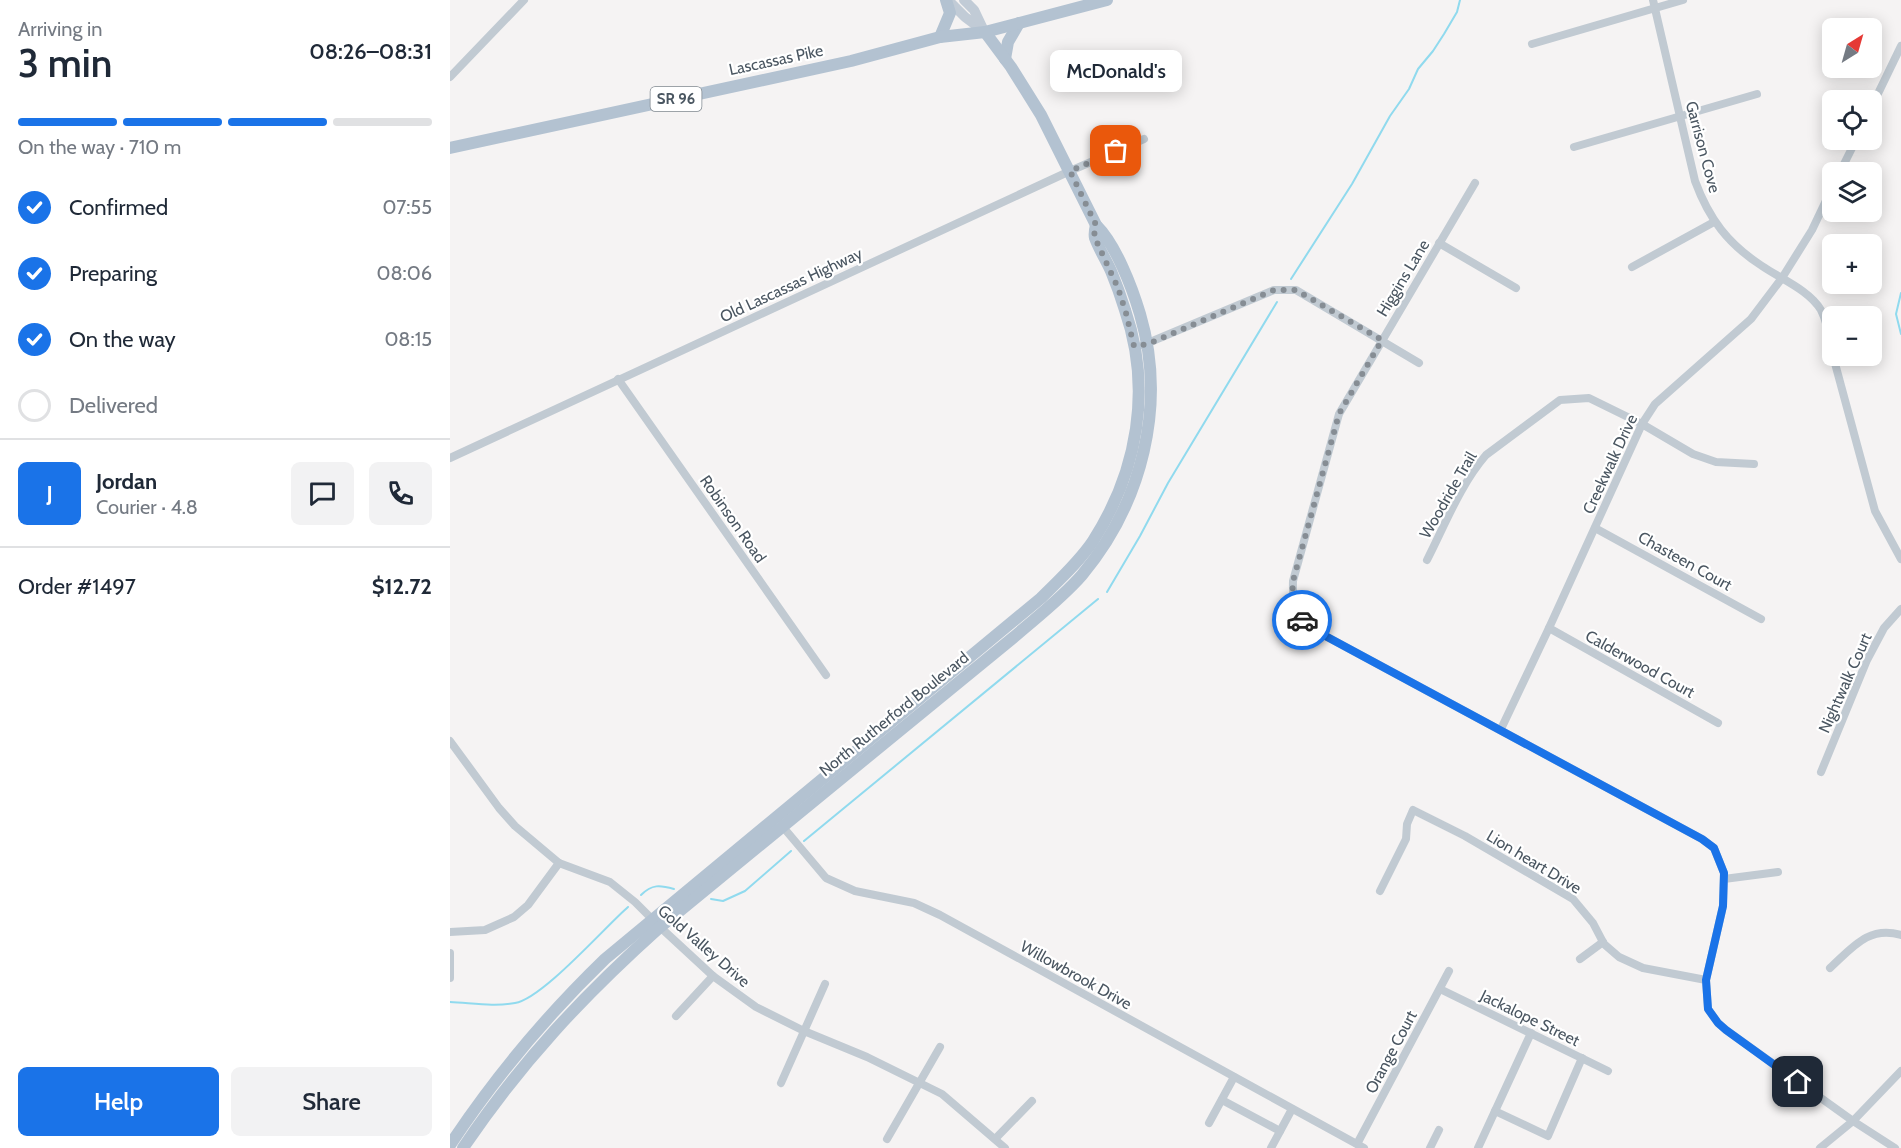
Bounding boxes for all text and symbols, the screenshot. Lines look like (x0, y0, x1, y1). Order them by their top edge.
text: Arriving in (18, 17, 102, 41)
north arrow (1822, 18, 1882, 78)
map controls (1822, 18, 1882, 366)
text: 08:26–08:31 (309, 38, 432, 65)
text: 3 min (18, 39, 112, 87)
street label: Lascassas Pike (727, 41, 825, 79)
callout: McDonald's (1050, 49, 1182, 91)
text: McDonald's (1066, 59, 1166, 83)
road number: SR 96 (650, 87, 702, 111)
button: locate (1822, 90, 1882, 150)
street label: Garrison Cove (1682, 99, 1724, 195)
pin (1090, 125, 1141, 176)
icon: bag (1099, 134, 1132, 167)
text: On the way · 710 m (18, 135, 181, 159)
button: layers (1822, 162, 1882, 222)
icon: check (18, 191, 51, 224)
text: Confirmed (69, 194, 168, 221)
text: 07:55 (382, 195, 432, 219)
button: + (1822, 234, 1882, 294)
street label: Higgins Lane (1373, 236, 1433, 320)
street label: Old Lascassas Highway (717, 244, 865, 326)
icon: check (18, 257, 51, 290)
text: Preparing (69, 260, 157, 287)
text: 08:06 (376, 261, 432, 285)
button: − (1822, 306, 1882, 366)
icon: check (18, 323, 51, 356)
text: On the way (69, 326, 176, 353)
text: 08:15 (384, 327, 432, 351)
text: Delivered (69, 392, 158, 419)
street label: Creekwalk Drive (1579, 411, 1641, 517)
street label: Woodride Trail (1416, 448, 1481, 542)
button: chat (291, 462, 354, 525)
button: phone (369, 462, 432, 525)
text: Jordan (96, 468, 157, 495)
street label: Robinson Road (696, 472, 770, 566)
text: J (46, 480, 53, 507)
text: Courier · 4.8 (96, 495, 198, 519)
street label: Chasteen Court (1635, 527, 1736, 595)
text: Order #1497 (18, 573, 136, 600)
text: $12.72 (372, 573, 432, 600)
courier (1272, 590, 1332, 650)
icon: car (1286, 604, 1319, 637)
street label: Calderwood Court (1582, 626, 1699, 702)
street label: Nightwalk Court (1814, 630, 1876, 736)
street label: North Rutherford Boulevard (815, 648, 973, 780)
street label: Lion heart Drive (1483, 826, 1585, 898)
street label: Gold Valley Drive (654, 901, 754, 991)
street label: Willowbrook Drive (1017, 937, 1135, 1013)
street label: Jackalope Street (1476, 985, 1583, 1050)
street label: Orange Court (1361, 1007, 1421, 1097)
pin (1772, 1056, 1823, 1107)
icon: home (1781, 1065, 1814, 1098)
button: Help (18, 1067, 219, 1136)
button: Share (231, 1067, 432, 1136)

